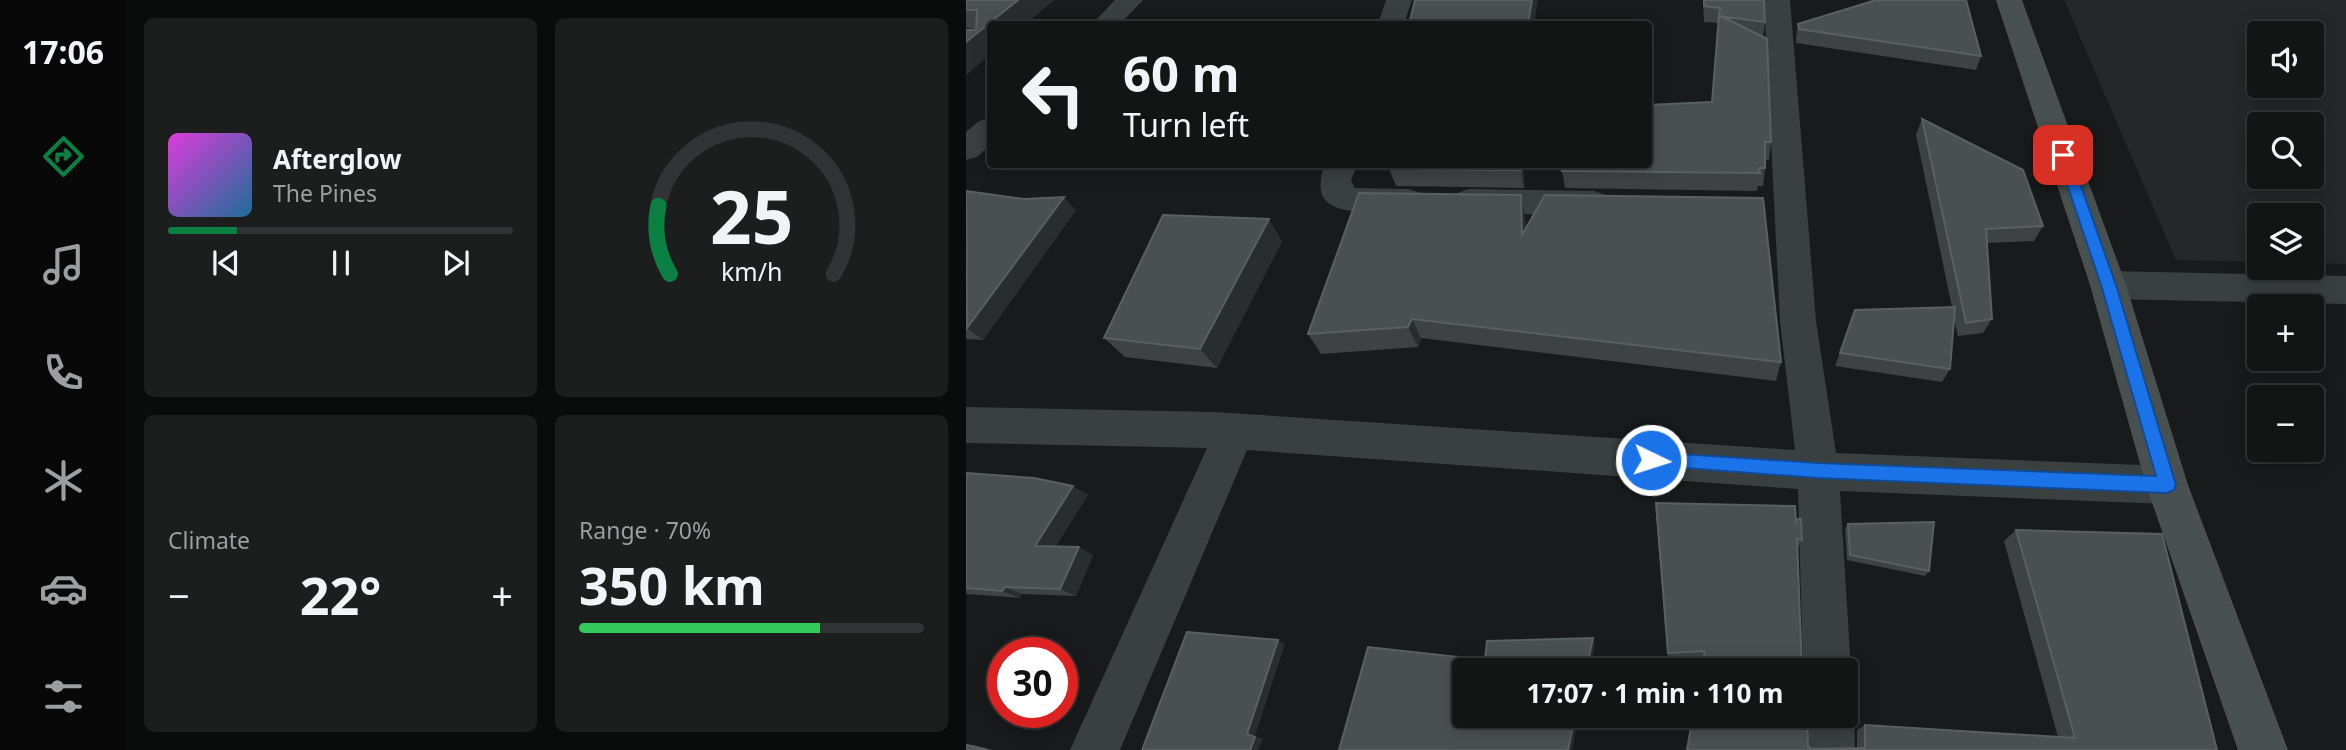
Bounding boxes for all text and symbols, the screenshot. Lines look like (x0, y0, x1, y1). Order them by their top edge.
map controls (2247, 21, 2324, 462)
button: sound (2247, 21, 2324, 98)
text: 17:06 (22, 30, 104, 73)
text: 60 m (1123, 40, 1240, 106)
icon: left (1008, 49, 1099, 140)
text: Turn left (1123, 103, 1249, 146)
button: search (2247, 112, 2324, 189)
pin (2033, 125, 2093, 185)
icon: directions (39, 132, 88, 181)
icon: arrive (2044, 136, 2082, 174)
text: Afterglow (273, 141, 401, 177)
text: 25 (710, 166, 793, 265)
text: The Pines (273, 177, 377, 209)
button: layers (2247, 203, 2324, 280)
icon: music (39, 240, 88, 289)
icon: previous (207, 244, 245, 282)
icon: pause (322, 244, 360, 282)
icon: next (437, 244, 475, 282)
text: km/h (721, 254, 782, 288)
button: + (2247, 294, 2324, 371)
icon: phone (39, 348, 88, 397)
button: − (2247, 385, 2324, 462)
position arrow (1614, 423, 1688, 497)
icon: climate (39, 456, 88, 505)
text: Range · 70% (579, 514, 711, 546)
text: Climate (168, 524, 250, 556)
text: 350 km (579, 549, 765, 620)
text: 22° (300, 559, 381, 630)
icon: car (39, 564, 88, 613)
text: − (168, 569, 190, 621)
text: + (491, 569, 513, 621)
speed limit sign: 30 (987, 637, 1078, 728)
icon: filters (39, 672, 88, 721)
text: 17:07 · 1 min · 110 m (1527, 675, 1783, 711)

